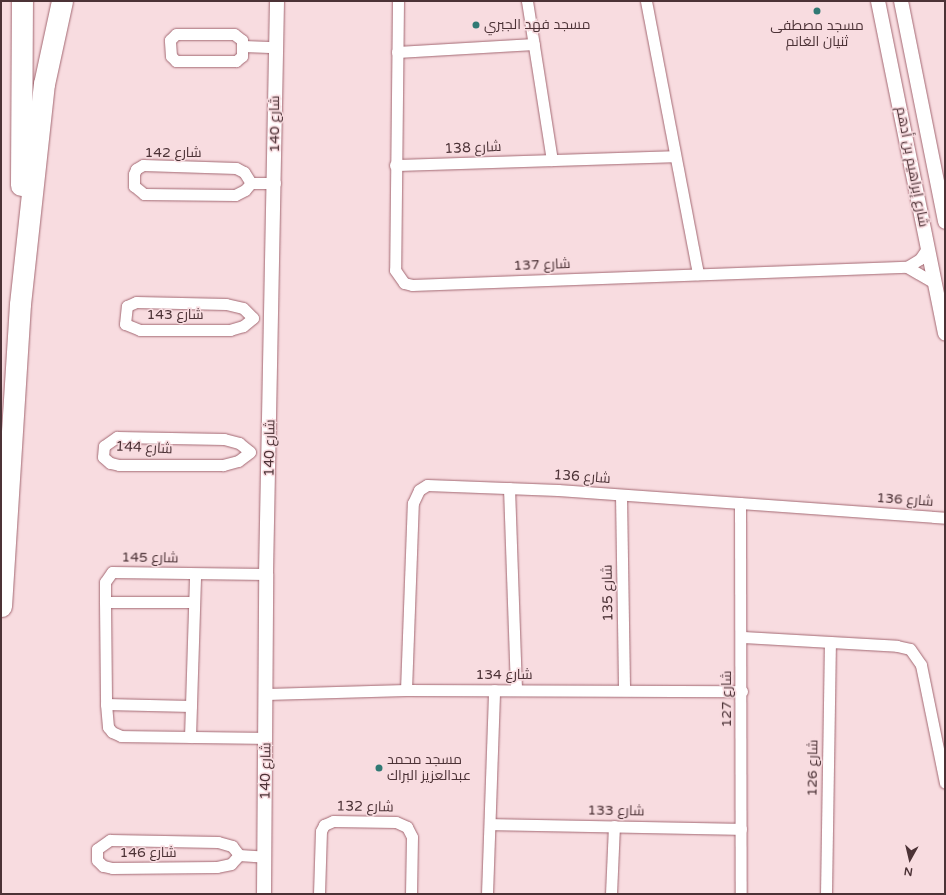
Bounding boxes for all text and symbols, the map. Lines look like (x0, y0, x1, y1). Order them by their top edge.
marker: مسجد مصطفى ثنيان الغانم (812, 6, 822, 16)
place label: مسجد فهد الجبري (484, 17, 590, 33)
place label: مسجد مصطفى ثنيان الغانم (770, 18, 864, 50)
marker: مسجد فهد الجبري (471, 20, 481, 30)
street label: شارع 140 (267, 95, 283, 153)
street label: شارع إبراهيم بن أدهم (892, 105, 932, 229)
street label: شارع 138 (444, 139, 502, 157)
street label: شارع 142 (144, 145, 202, 161)
street label: شارع 137 (513, 256, 571, 274)
street label: شارع 143 (146, 307, 204, 323)
street label: شارع 140 (261, 419, 279, 477)
street label: شارع 144 (115, 438, 173, 458)
street label: شارع 136 (553, 467, 611, 487)
street label: شارع 136 (876, 490, 934, 510)
street label: شارع 145 (121, 549, 179, 567)
street label: شارع 135 (599, 564, 617, 622)
street label: شارع 134 (475, 667, 533, 683)
street label: شارع 127 (719, 670, 735, 728)
street label: شارع 126 (804, 739, 822, 797)
street label: شارع 140 (257, 742, 275, 800)
place label: مسجد محمد عبدالعزيز البراك (387, 752, 471, 784)
marker: مسجد محمد عبدالعزيز البراك (374, 763, 384, 773)
street label: شارع 132 (336, 798, 394, 816)
street label: شارع 133 (587, 802, 645, 820)
north arrow (890, 839, 930, 879)
street label: شارع 146 (119, 845, 177, 861)
text: N (903, 864, 914, 878)

